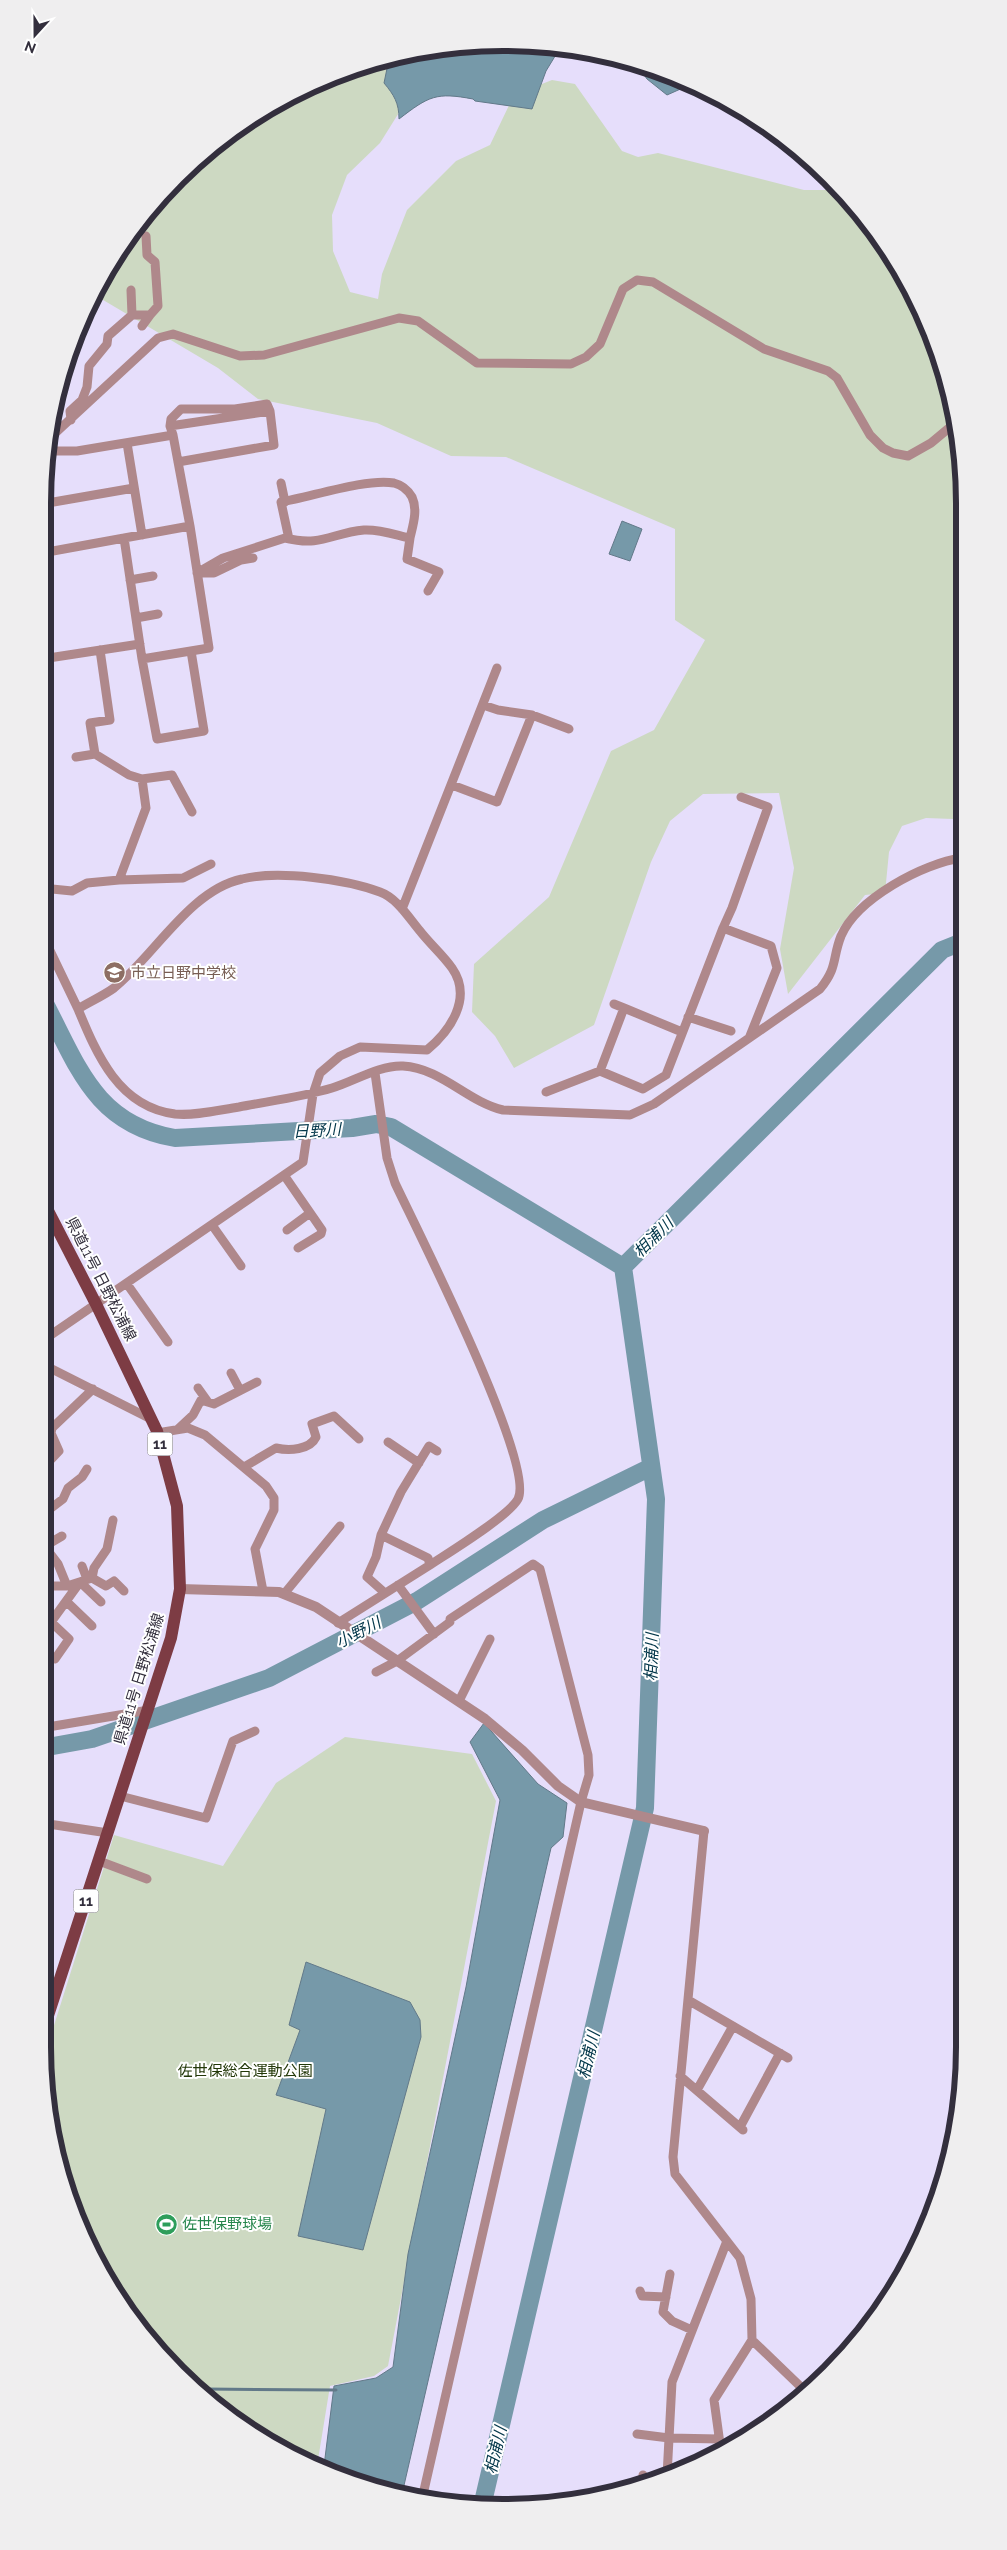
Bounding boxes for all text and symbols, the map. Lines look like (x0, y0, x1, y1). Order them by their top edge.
north arrow (10, 10, 60, 60)
text: N (22, 38, 38, 57)
school or university icon: 市立日野中学校 (103, 961, 127, 985)
place label: 市立日野中学校 (131, 964, 236, 982)
water label: 日野川 (293, 1120, 343, 1141)
water label: 相浦川 (630, 1212, 678, 1261)
street label: 県道11号 日野松浦線 (62, 1214, 140, 1344)
road number: 11 (148, 1432, 172, 1456)
street label: 県道11号 日野松浦線 (110, 1611, 168, 1747)
water label: 小野川 (333, 1612, 386, 1652)
water label: 相浦川 (641, 1631, 662, 1681)
road number: 11 (74, 1890, 98, 1912)
water label: 相浦川 (574, 2028, 604, 2081)
park label: 佐世保総合運動公園 (177, 2062, 313, 2080)
sports icon: 佐世保野球場 (154, 2212, 178, 2236)
place label: 佐世保野球場 (182, 2215, 272, 2233)
water label: 相浦川 (481, 2423, 511, 2476)

